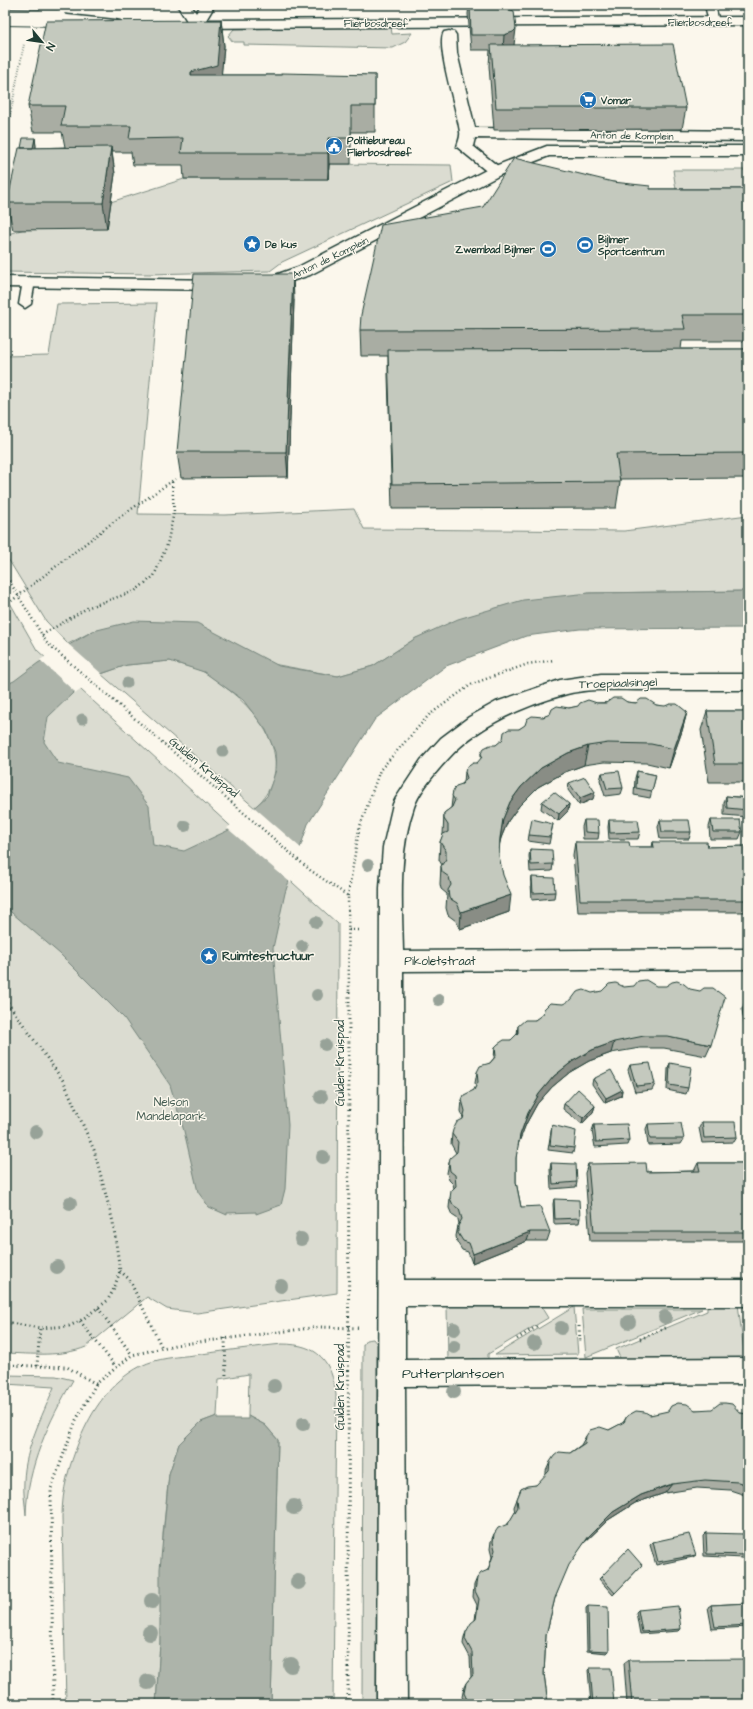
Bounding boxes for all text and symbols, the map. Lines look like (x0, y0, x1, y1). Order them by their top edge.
street label: Flierbosdreef (668, 16, 732, 30)
street label: Flierbosdreef (344, 17, 408, 31)
north arrow (22, 22, 62, 62)
text: N (42, 40, 59, 53)
supermarket icon: Vomar (578, 90, 598, 110)
place label: Vomar (600, 94, 632, 108)
street label: Anton de Komplein (590, 128, 674, 144)
place label: Politiebureau Flierbosdreef (347, 134, 413, 160)
public building icon: Politiebureau Flierbosdreef (324, 136, 344, 156)
street label: Anton de Komplein (290, 233, 371, 282)
place label: Bijlmer Sportcentrum (597, 233, 665, 260)
place icon: De kus (242, 234, 262, 254)
sports icon: Bijlmer Sportcentrum (575, 235, 595, 255)
place label: De kus (265, 238, 297, 252)
sports icon: Zwembad Bijlmer (538, 239, 558, 259)
place label: Zwembad Bijlmer (455, 243, 535, 258)
street label: Troepiaalsingel (579, 674, 658, 694)
street label: Gulden Kruispad (165, 733, 242, 802)
place icon: Ruimtestructuur (199, 946, 219, 966)
place label: Ruimtestructuur (222, 948, 314, 965)
street label: Pikoletstraat (404, 953, 476, 970)
street label: Gulden Kruispad (332, 1020, 349, 1106)
park label: Nelson Mandelapark (136, 1094, 206, 1125)
street label: Gulden Kruispad (332, 1344, 349, 1430)
street label: Putterplantsoen (402, 1364, 504, 1384)

